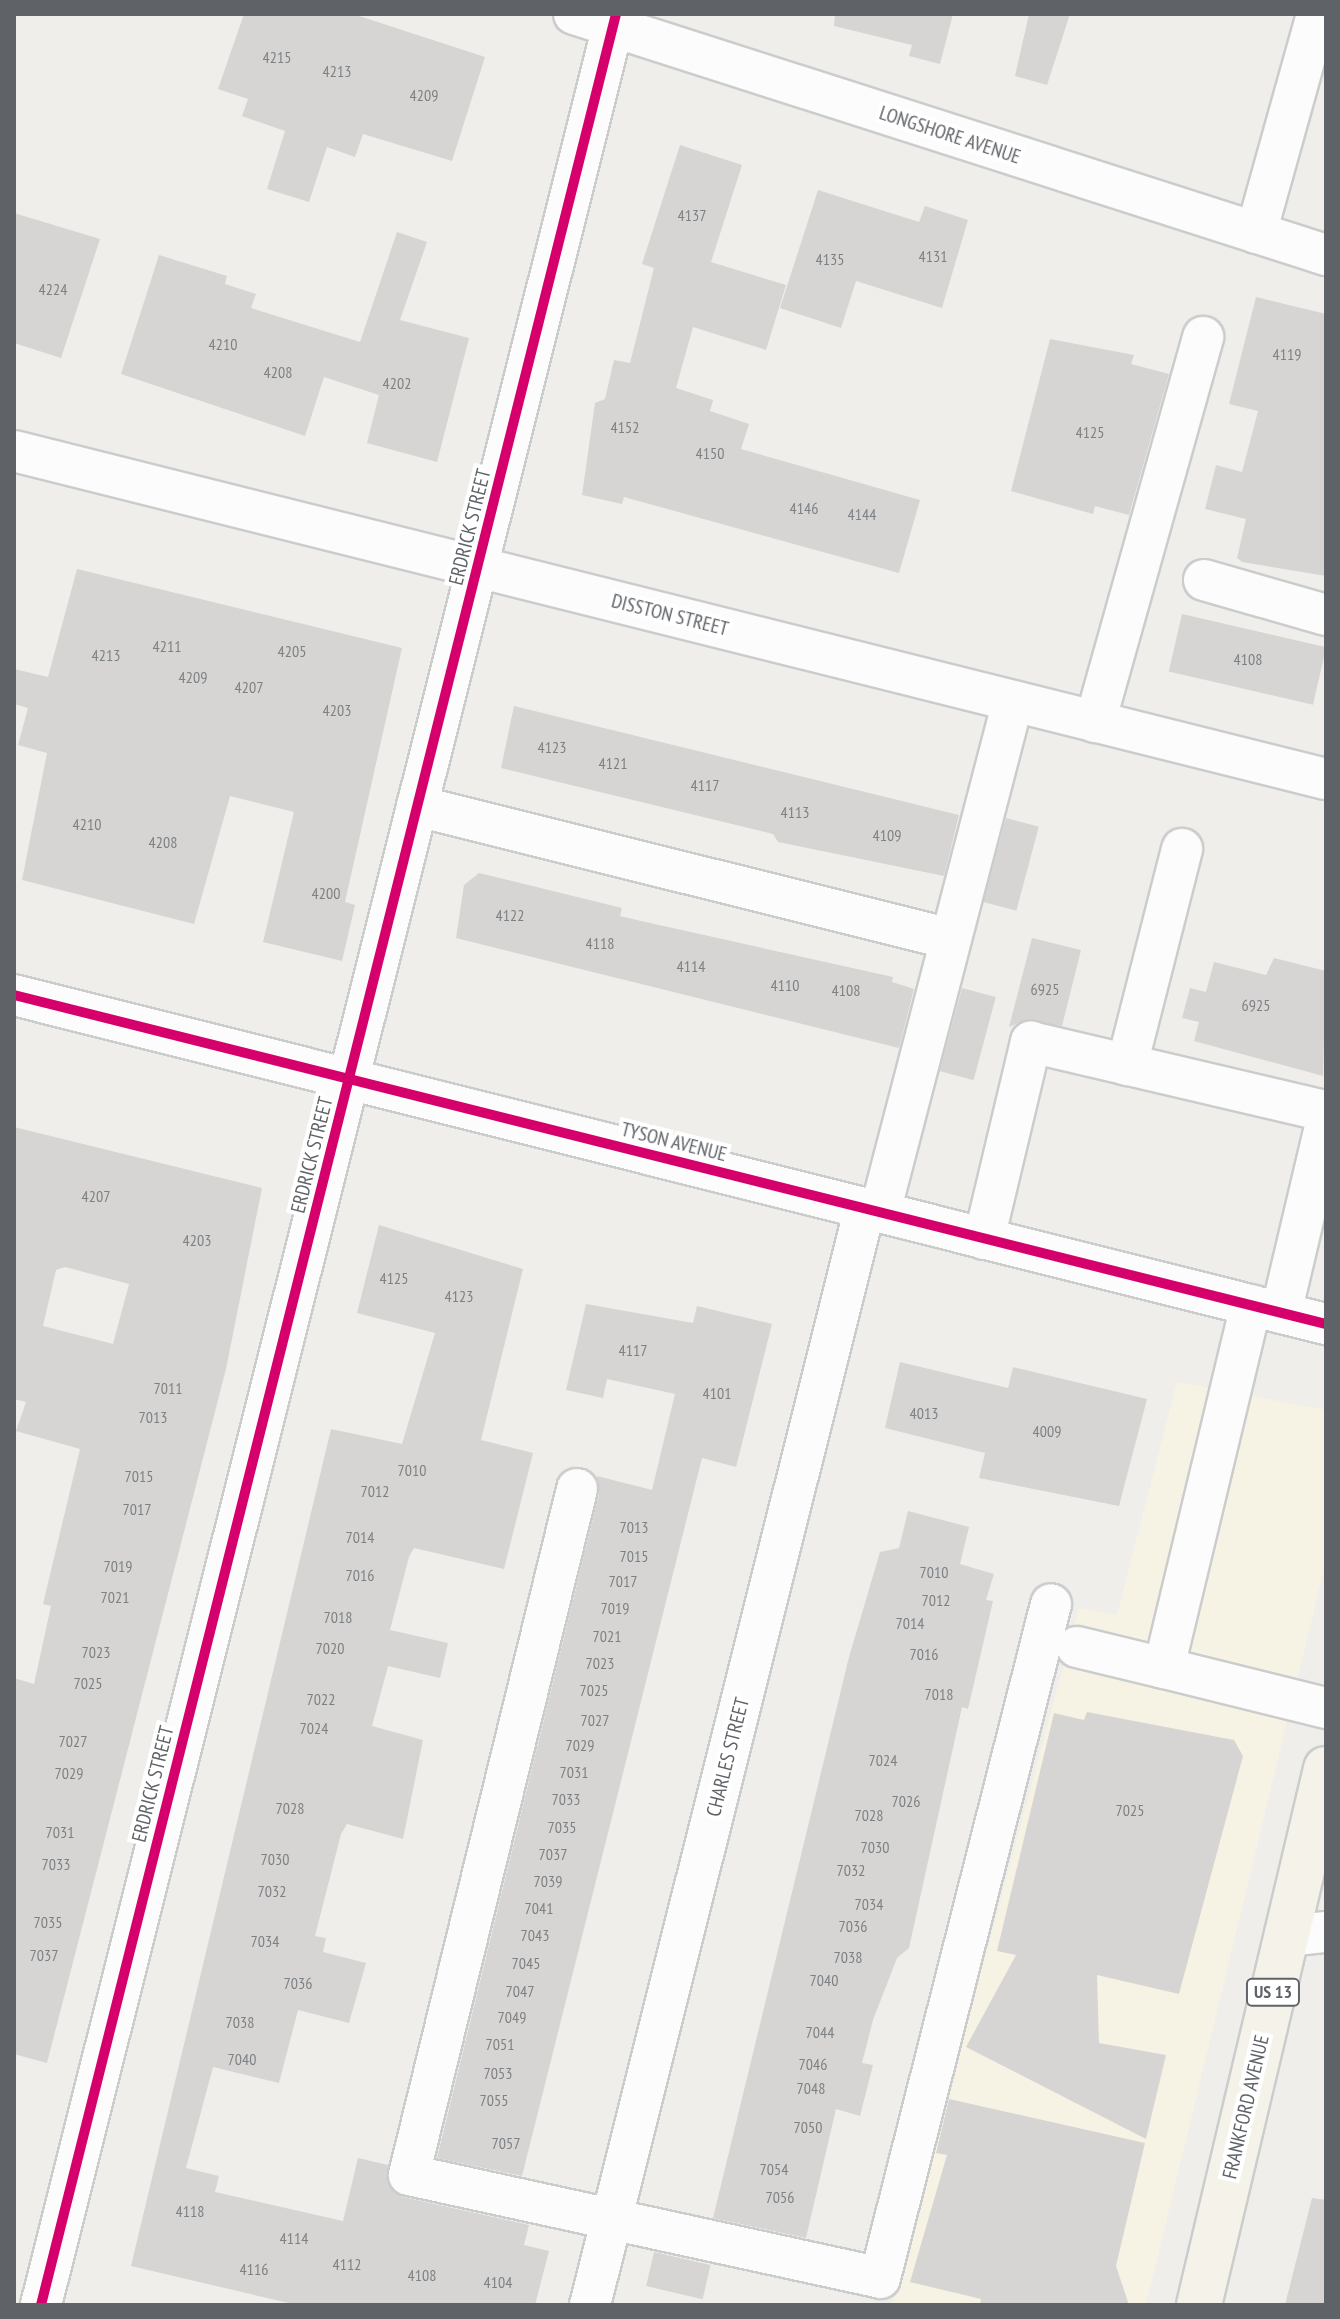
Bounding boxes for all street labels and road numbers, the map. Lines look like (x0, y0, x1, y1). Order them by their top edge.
street label: LONGSHORE AVENUE (876, 101, 1024, 169)
street label: ERDRICK STREET (444, 466, 496, 588)
street label: DISSTON STREET (609, 589, 731, 641)
street label: ERDRICK STREET (286, 1094, 338, 1216)
street label: TYSON AVENUE (618, 1117, 730, 1167)
street label: CHARLES STREET (702, 1695, 754, 1819)
street label: ERDRICK STREET (127, 1723, 179, 1845)
road number: US 13 (1245, 1978, 1301, 2006)
street label: FRANKFORD AVENUE (1218, 2033, 1274, 2181)

